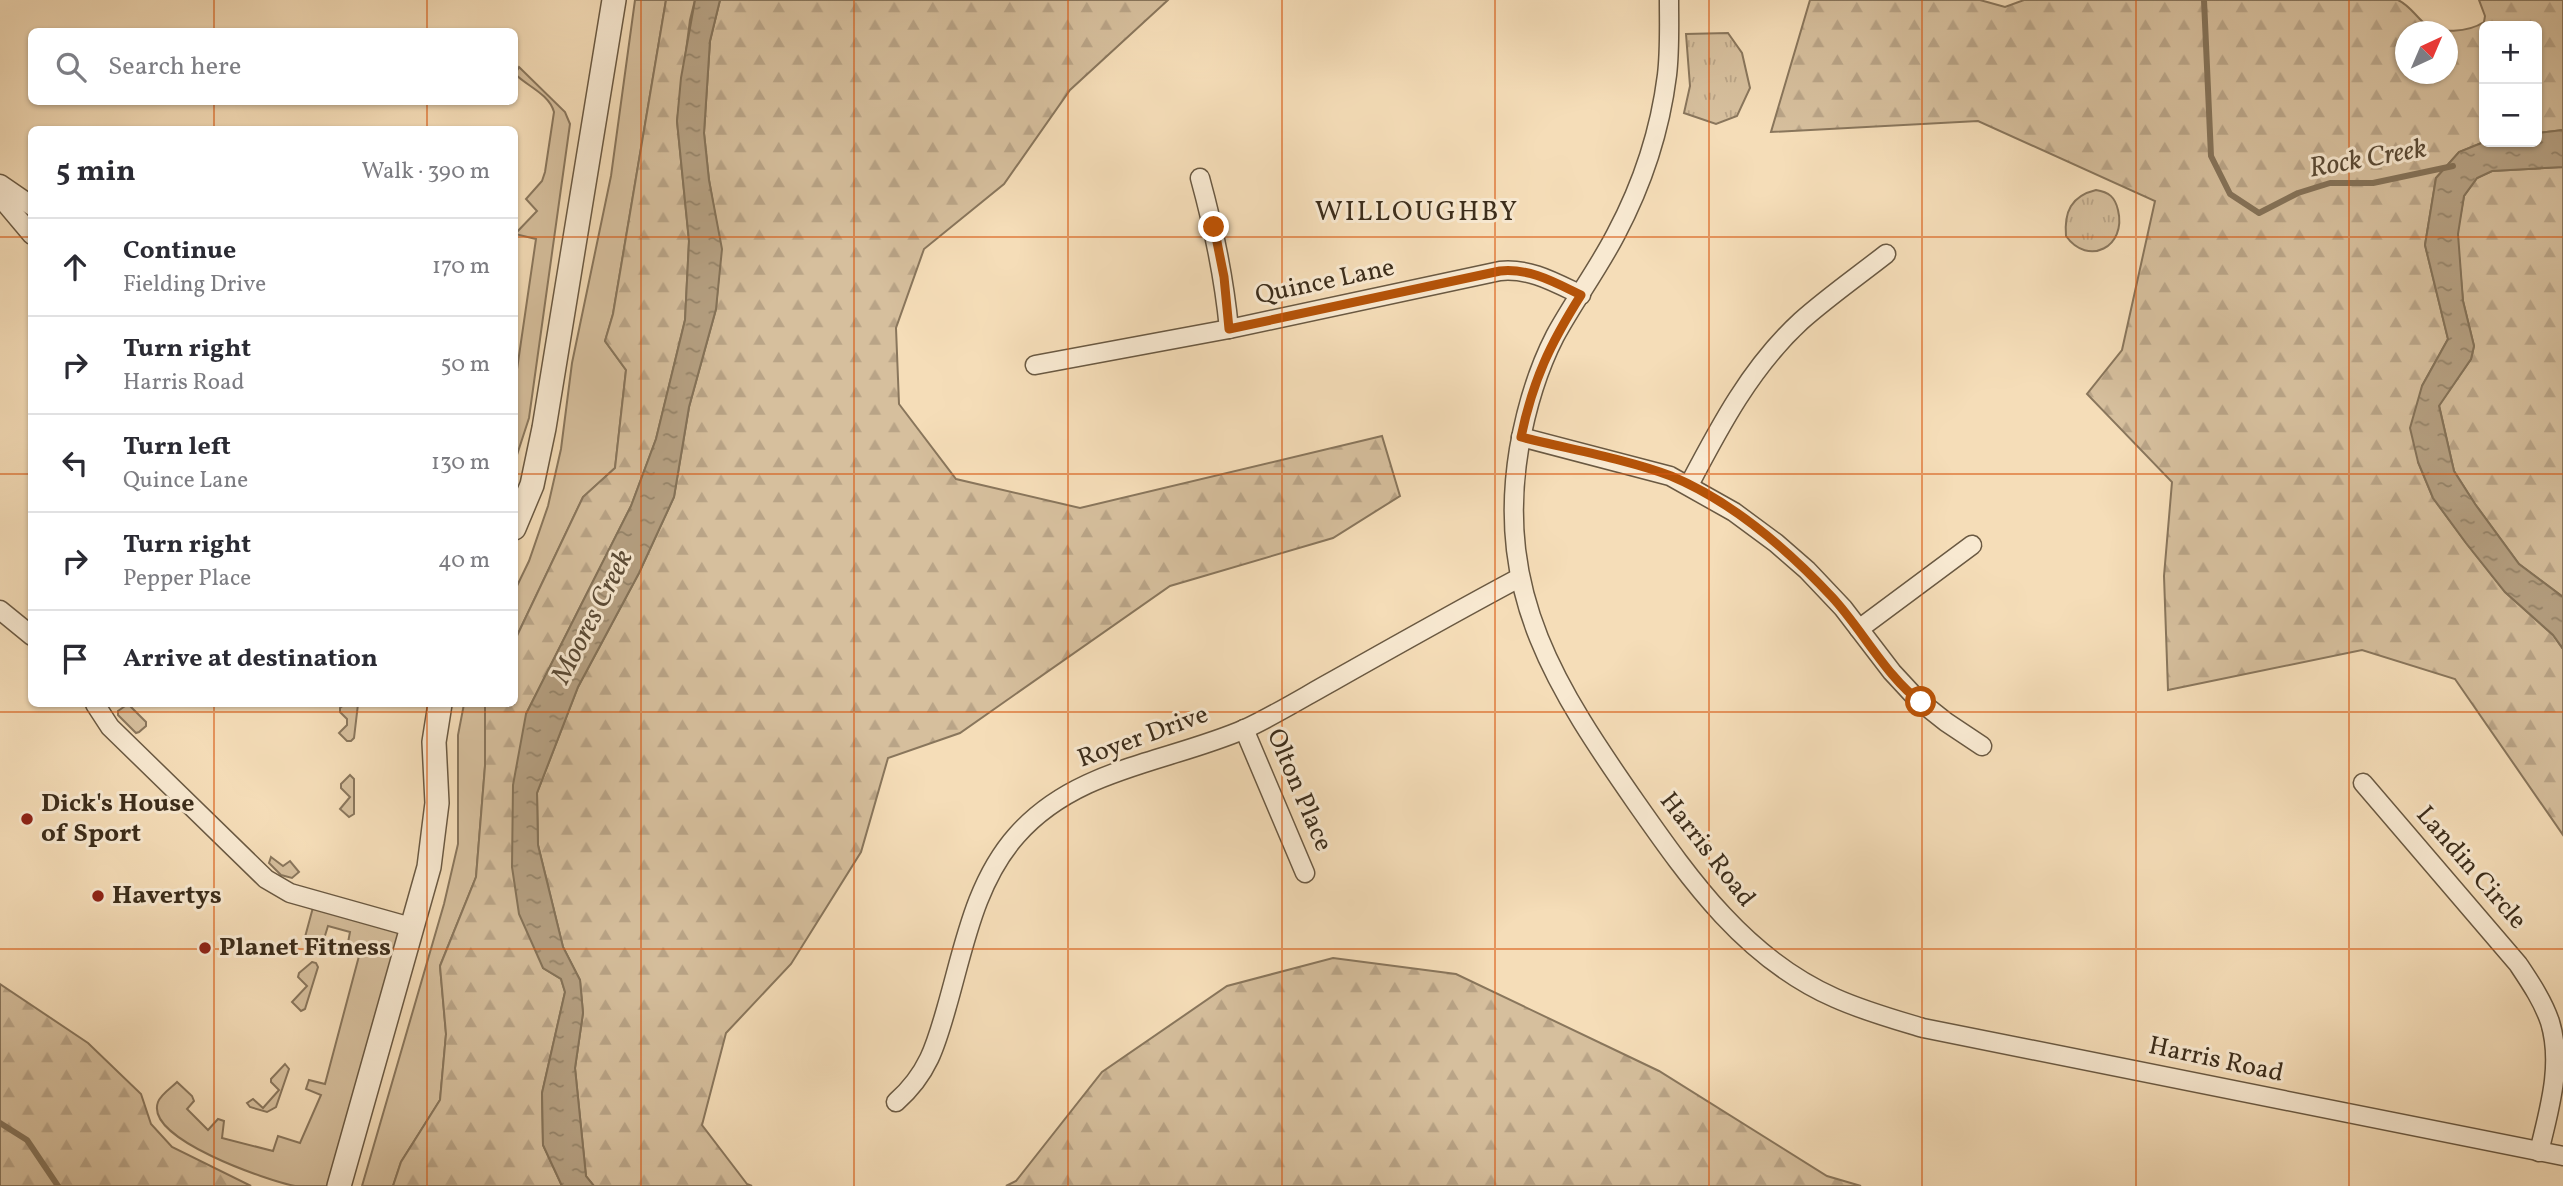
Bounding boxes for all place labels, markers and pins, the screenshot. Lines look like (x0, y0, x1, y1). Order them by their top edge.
place label: Dick's House of Sport (41, 786, 194, 852)
marker: Dick's House of Sport (19, 811, 35, 827)
place label: Havertys (112, 878, 222, 914)
marker: Havertys (90, 888, 106, 904)
place label: Planet Fitness (219, 930, 391, 966)
marker: Planet Fitness (197, 940, 213, 956)

